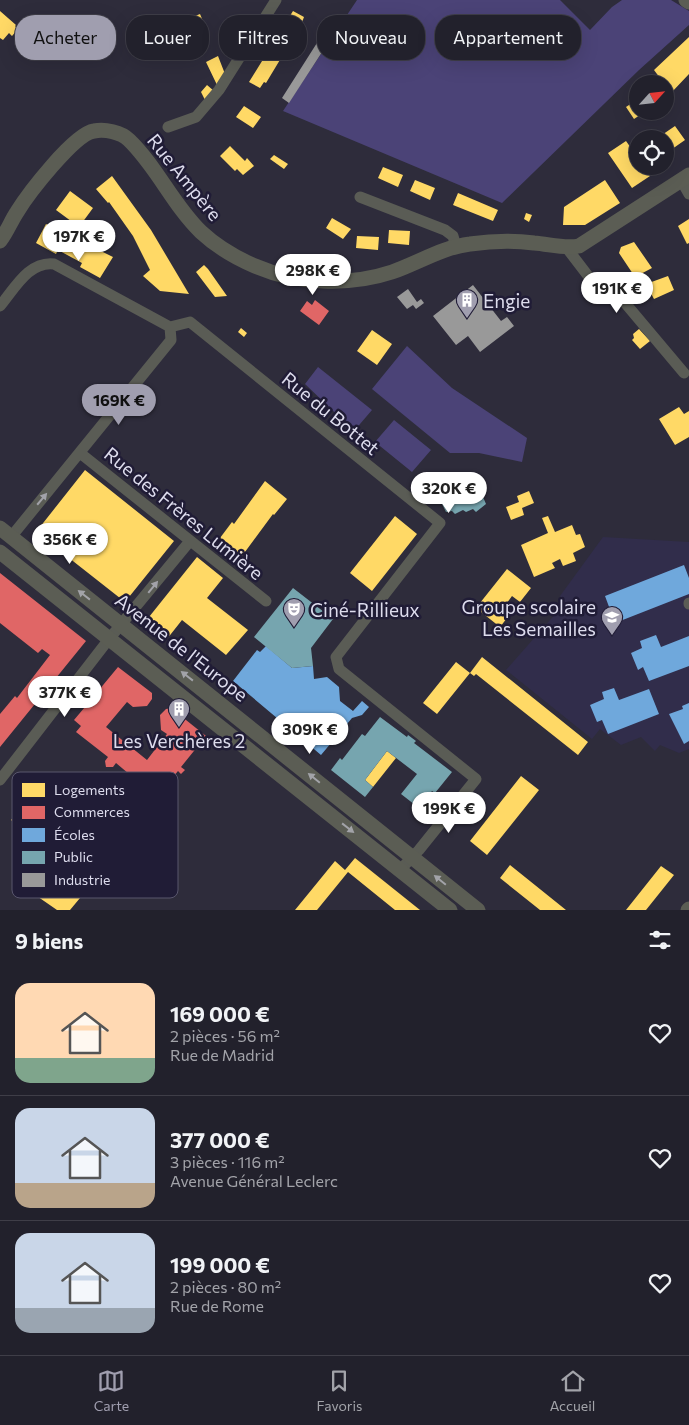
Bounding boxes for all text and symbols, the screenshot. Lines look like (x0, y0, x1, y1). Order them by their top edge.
chip: Acheter (15, 15, 116, 60)
chip: Louer (126, 15, 209, 60)
chip: Filtres (219, 15, 307, 60)
chip: Nouveau (317, 15, 425, 60)
chip: Appartement (435, 15, 581, 60)
north arrow (629, 75, 674, 120)
map controls (629, 75, 674, 175)
street label: Rue Ampère (143, 129, 227, 225)
button: locate (629, 130, 674, 175)
pin: 197K € (38, 220, 120, 262)
text: 197K € (53, 226, 105, 245)
pin: 298K € (272, 254, 354, 296)
text: 298K € (286, 260, 340, 279)
pin: 191K € (576, 272, 658, 314)
text: 191K € (592, 278, 642, 297)
building icon: Engie (455, 288, 479, 319)
place label: Engie (483, 289, 530, 312)
street label: Rue du Bottet (278, 367, 385, 459)
pin: 169K € (78, 384, 160, 426)
text: 169K € (93, 390, 145, 409)
street label: Rue des Frères Lumière (100, 442, 268, 584)
pin: 320K € (408, 472, 490, 514)
text: 320K € (422, 478, 476, 497)
one-way arrow (37, 493, 48, 506)
pin: 356K € (29, 522, 111, 565)
text: 356K € (43, 529, 97, 548)
one-way arrow (148, 581, 159, 594)
street label: Avenue de l'Europe (111, 588, 253, 706)
one-way arrow (78, 589, 91, 600)
place label: Groupe scolaire Les Semailles (462, 595, 596, 640)
theatre icon: Ciné-Rillieux (282, 597, 306, 628)
place label: Ciné-Rillieux (310, 598, 420, 621)
school or university icon: Groupe scolaire Les Semailles (600, 605, 624, 636)
one-way arrow (181, 671, 194, 682)
pin: 377K € (24, 676, 106, 718)
text: 377K € (39, 682, 91, 701)
building icon: Les Verchères 2 (167, 697, 191, 728)
pin: 309K € (269, 712, 351, 755)
text: 309K € (282, 719, 338, 738)
place label: Les Verchères 2 (113, 729, 245, 752)
legend (12, 772, 178, 898)
one-way arrow (308, 772, 321, 783)
text: Logements (54, 781, 125, 798)
pin: 199K € (408, 792, 490, 834)
text: 199K € (423, 798, 475, 817)
text: Commerces (54, 803, 130, 820)
one-way arrow (341, 823, 354, 834)
text: Écoles (54, 826, 95, 843)
text: Public (54, 848, 93, 865)
text: Industrie (54, 871, 111, 888)
one-way arrow (434, 874, 447, 885)
icon: filters (646, 926, 674, 954)
text: 9 biens (15, 928, 83, 953)
text: 169 000 € (170, 1001, 270, 1026)
icon: home (55, 1003, 115, 1063)
icon: heart (646, 1019, 674, 1047)
text: 2 pièces · 56 m² (170, 1026, 280, 1045)
text: Rue de Madrid (170, 1045, 274, 1064)
text: 377 000 € (170, 1127, 270, 1152)
icon: home (55, 1128, 115, 1188)
icon: heart (646, 1144, 674, 1172)
text: 3 pièces · 116 m² (170, 1152, 285, 1171)
text: Avenue Général Leclerc (170, 1171, 338, 1190)
text: 199 000 € (170, 1252, 270, 1277)
icon: home (55, 1253, 115, 1313)
icon: heart (646, 1269, 674, 1297)
text: 2 pièces · 80 m² (170, 1277, 281, 1296)
text: Rue de Rome (170, 1296, 264, 1315)
tab: Carte (94, 1367, 129, 1414)
tab: Favoris (317, 1367, 362, 1414)
tab: Accueil (550, 1367, 595, 1414)

